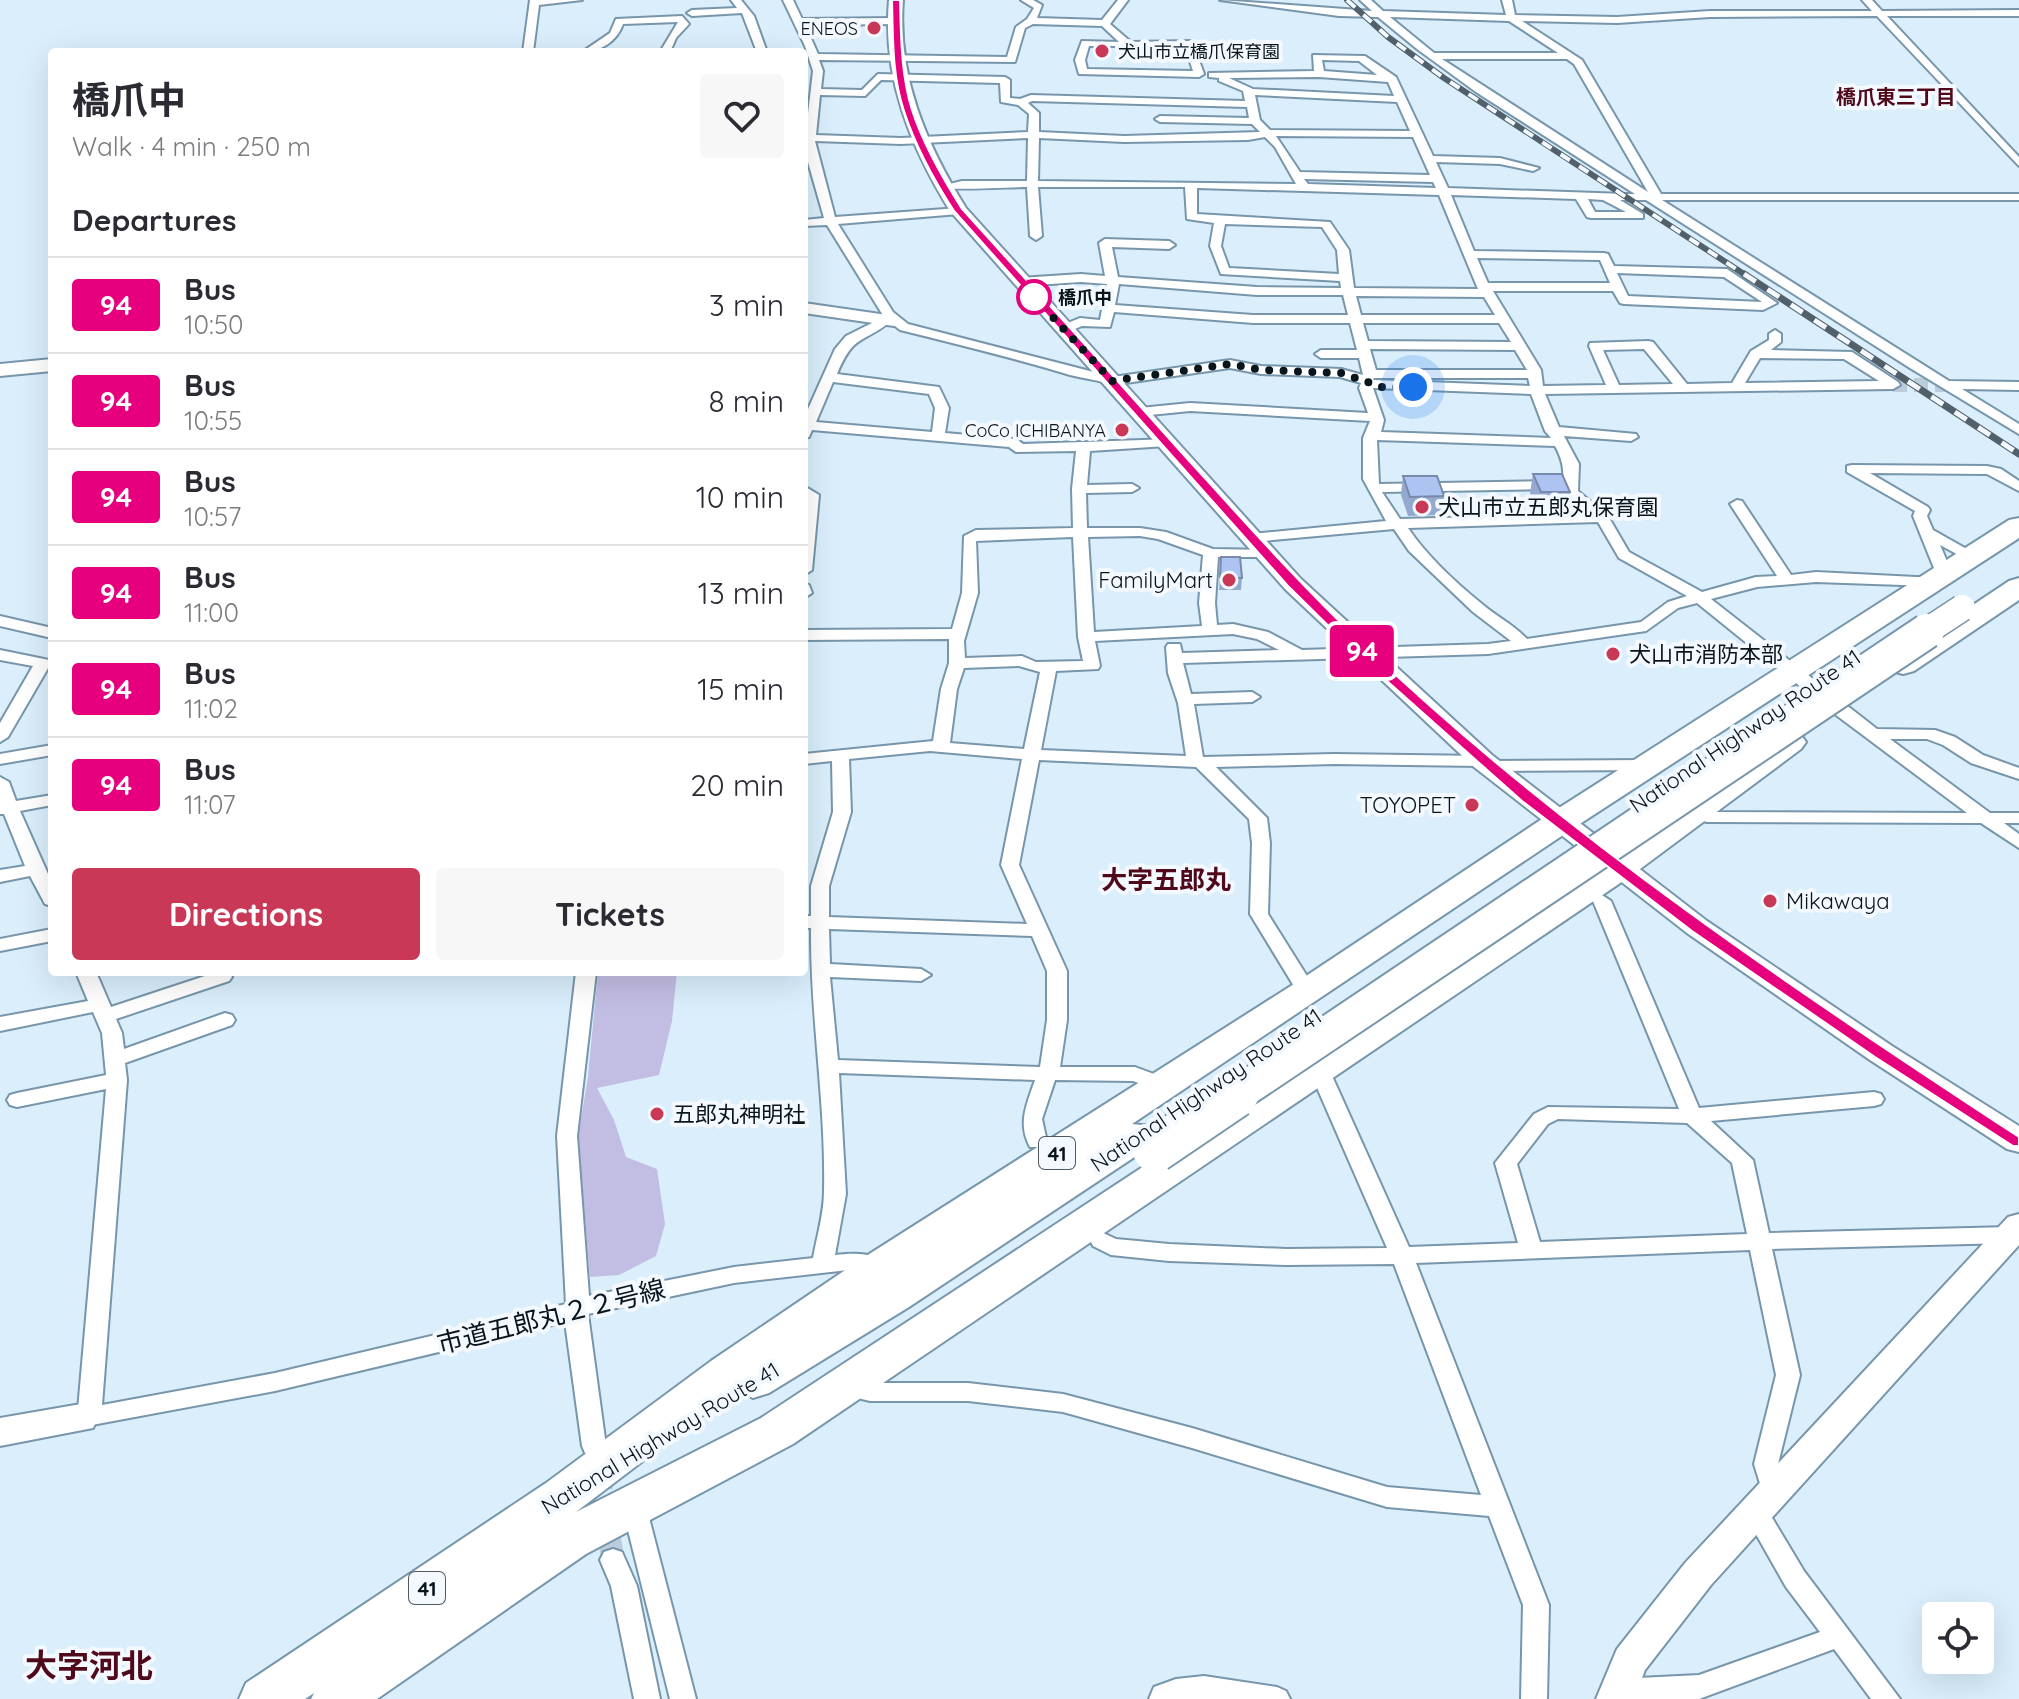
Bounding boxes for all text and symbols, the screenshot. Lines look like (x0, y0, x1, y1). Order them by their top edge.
place label: ENEOS (801, 17, 858, 40)
marker: ENEOS (865, 19, 883, 37)
place label: 犬山市立橋爪保育園 (1118, 40, 1280, 63)
marker: 犬山市立橋爪保育園 (1093, 42, 1111, 60)
button: heart (700, 74, 784, 158)
text: 橋爪中 (72, 76, 186, 124)
district label: 橋爪東三丁目 (1836, 84, 1956, 109)
text: Walk · 4 min · 250 m (72, 130, 311, 163)
text: Departures (72, 201, 237, 239)
text: Bus (184, 270, 236, 308)
marker: 橋爪中 (1017, 280, 1051, 314)
text: 3 min (709, 286, 784, 324)
place label: 橋爪中 (1058, 286, 1112, 309)
text: 94 (100, 287, 132, 322)
text: 10:50 (184, 308, 244, 341)
text: Bus (184, 366, 236, 404)
your location (1393, 367, 1433, 407)
text: 8 min (708, 382, 784, 420)
text: 94 (100, 383, 132, 418)
text: 10:55 (184, 404, 242, 437)
place label: CoCo ICHIBANYA (965, 419, 1106, 442)
marker: CoCo ICHIBANYA (1113, 421, 1131, 439)
text: Bus (184, 462, 236, 500)
text: 10 min (696, 478, 784, 516)
text: 94 (100, 479, 132, 514)
place label: 犬山市立五郎丸保育園 (1438, 493, 1658, 521)
marker: 犬山市立五郎丸保育園 (1413, 498, 1431, 516)
text: 10:57 (184, 500, 241, 533)
text: Bus (184, 558, 236, 596)
place label: FamilyMart (1098, 566, 1213, 594)
marker: FamilyMart (1220, 571, 1238, 589)
text: 13 min (698, 574, 784, 612)
text: 94 (100, 575, 132, 610)
text: 11:00 (184, 596, 239, 629)
line badge: 94 (1326, 625, 1398, 677)
text: 94 (1346, 633, 1378, 668)
place label: 犬山市消防本部 (1629, 640, 1783, 668)
street label: National Highway Route 41 (1624, 643, 1866, 819)
marker: 犬山市消防本部 (1604, 645, 1622, 663)
text: Bus (184, 654, 236, 692)
text: 15 min (697, 670, 784, 708)
text: 94 (100, 671, 132, 706)
text: 11:02 (184, 692, 238, 725)
text: Bus (184, 750, 236, 788)
text: 20 min (690, 766, 784, 804)
text: 94 (100, 767, 132, 802)
text: 11:07 (184, 788, 235, 821)
place label: TOYOPET (1359, 791, 1456, 819)
marker: TOYOPET (1463, 796, 1481, 814)
district label: 大字五郎丸 (1101, 863, 1231, 896)
button: Directions (72, 868, 420, 960)
button: Tickets (436, 868, 784, 960)
place label: Mikawaya (1786, 887, 1890, 915)
marker: Mikawaya (1761, 892, 1779, 910)
street label: National Highway Route 41 (1085, 1002, 1327, 1178)
place label: 五郎丸神明社 (673, 1100, 805, 1128)
marker: 五郎丸神明社 (648, 1105, 666, 1123)
road number: 41 (1039, 1137, 1075, 1169)
street label: 市道五郎丸２２号線 (433, 1272, 669, 1360)
street label: National Highway Route 41 (536, 1356, 784, 1520)
road number: 41 (409, 1572, 445, 1604)
map controls (1922, 1602, 1994, 1674)
button: locate (1922, 1602, 1994, 1674)
district label: 大字河北 (25, 1645, 153, 1685)

